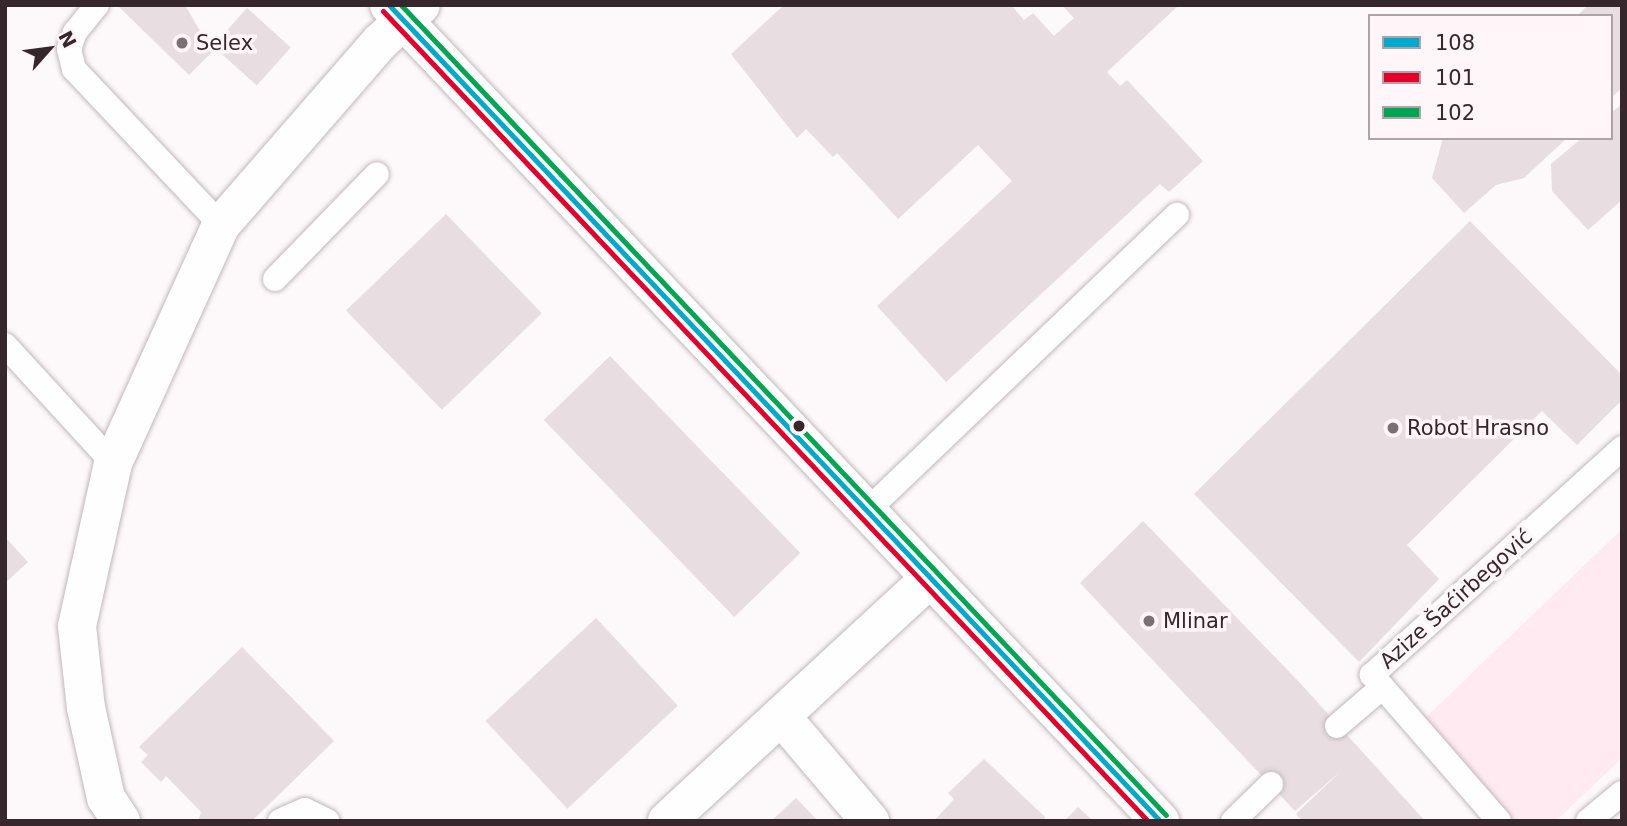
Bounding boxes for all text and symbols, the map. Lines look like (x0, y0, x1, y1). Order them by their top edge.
north arrow (14, 14, 84, 84)
legend (1368, 14, 1613, 140)
text: N (54, 27, 81, 51)
place label: Selex (196, 30, 253, 56)
text: 108 (1435, 31, 1475, 55)
marker: Selex (174, 35, 190, 51)
text: 101 (1435, 66, 1475, 90)
text: 102 (1435, 101, 1475, 125)
place label: Robot Hrasno (1407, 415, 1549, 441)
unlabelled marker (792, 419, 806, 433)
marker: Robot Hrasno (1385, 420, 1401, 436)
street label: Azize Šaćirbegović (1375, 524, 1537, 674)
place label: Mlinar (1163, 608, 1228, 634)
marker: Mlinar (1141, 613, 1157, 629)

